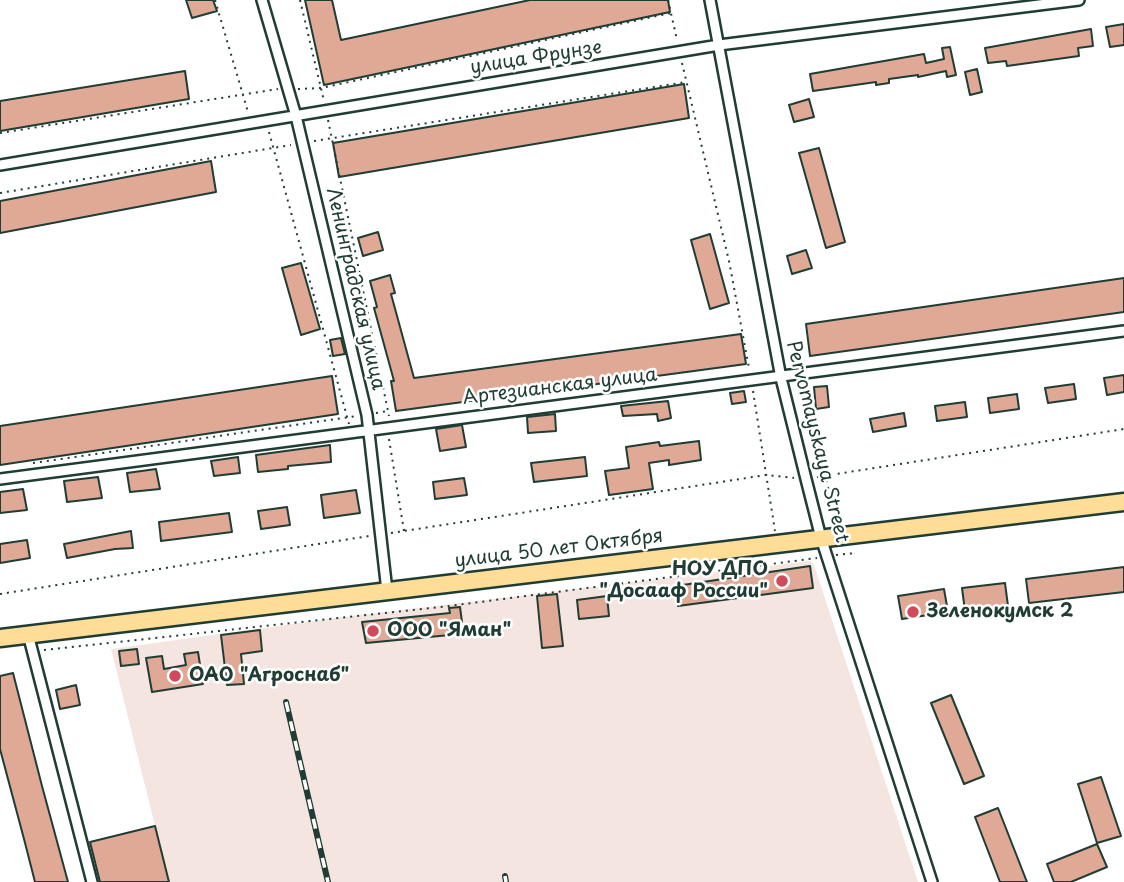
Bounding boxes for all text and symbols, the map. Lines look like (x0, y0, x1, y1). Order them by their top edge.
street label: улица Фрунзе (469, 36, 603, 80)
street label: Ленинградская улица (321, 186, 389, 392)
street label: Pervomayskaya Street (781, 339, 853, 545)
street label: Артезианская улица (462, 364, 658, 410)
street label: улица 50 лет Октября (454, 525, 664, 573)
place label: НОУ ДПО "Досааф России" (599, 559, 768, 603)
marker: НОУ ДПО "Досааф России" (774, 573, 790, 589)
place label: Зеленокумск 2 (927, 601, 1073, 623)
marker: Зеленокумск 2 (905, 604, 921, 620)
place label: ООО "Яман" (387, 620, 511, 642)
marker: ООО "Яман" (365, 623, 381, 639)
place label: ОАО "Агроснаб" (189, 665, 349, 687)
marker: ОАО "Агроснаб" (167, 668, 183, 684)

